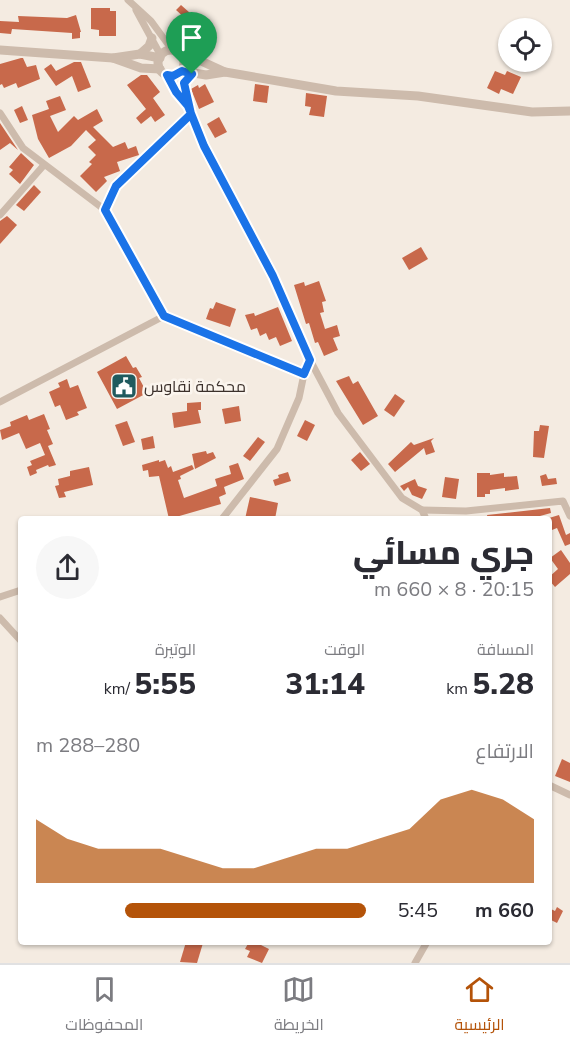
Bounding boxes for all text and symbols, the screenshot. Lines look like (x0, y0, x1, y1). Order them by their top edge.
pin (166, 12, 217, 74)
map controls (498, 18, 552, 72)
button: locate (498, 18, 552, 72)
icon: arrive (175, 21, 208, 54)
public building icon: محكمة نقاوس (109, 371, 139, 401)
place label: محكمة نقاوس (144, 376, 246, 398)
text: جري مسائي (353, 531, 534, 576)
button: share (36, 536, 99, 599)
text: 20:15 · 8 × 660 m (374, 576, 534, 603)
text: الوتيرة (155, 639, 196, 661)
text: الوقت (324, 639, 365, 661)
text: المسافة (477, 639, 534, 661)
text: 5:55 (134, 664, 196, 705)
text: 31:14 (285, 664, 365, 705)
text: 5.28 (472, 664, 534, 705)
text: /km (104, 678, 134, 700)
text: km (446, 678, 472, 700)
text: 280–288 m (36, 732, 140, 759)
text: الارتفاع (475, 738, 534, 765)
text: 5:45 (397, 897, 438, 924)
text: 660 m (475, 897, 534, 924)
tab: المحفوظات (65, 973, 143, 1039)
tab: الخريطة (274, 973, 324, 1039)
tab: الرئيسية (454, 973, 505, 1039)

